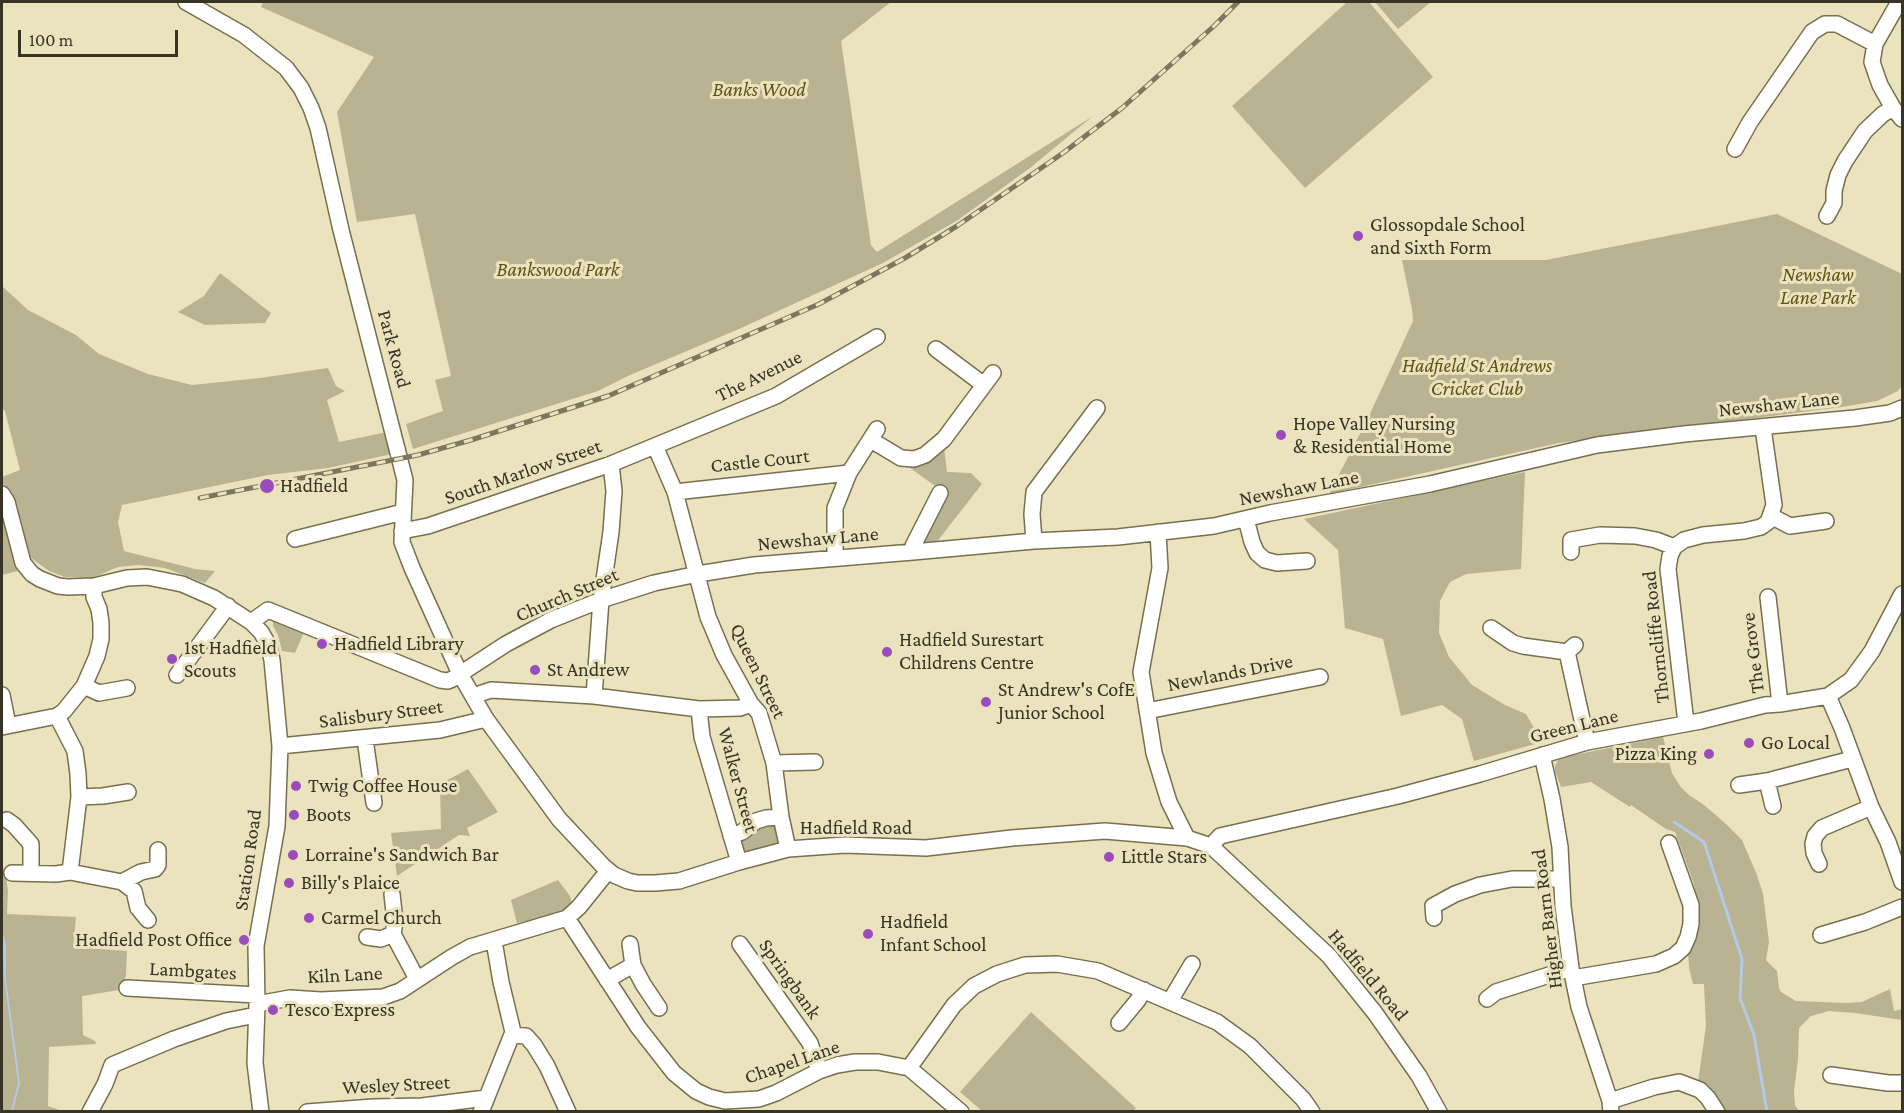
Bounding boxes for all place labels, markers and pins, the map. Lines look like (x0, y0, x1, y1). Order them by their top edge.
place label: Glossopdale School and Sixth Form (1370, 213, 1525, 260)
marker: Glossopdale School and Sixth Form (1351, 229, 1365, 243)
place label: Hope Valley Nursing & Residential Home (1293, 412, 1455, 459)
marker: Hope Valley Nursing & Residential Home (1274, 428, 1288, 442)
place label: Hadfield (280, 474, 348, 498)
marker: Hadfield (258, 477, 276, 495)
place label: Hadfield Surestart Childrens Centre (899, 628, 1044, 675)
place label: Hadfield Library (334, 632, 464, 656)
place label: 1st Hadfield Scouts (184, 636, 277, 683)
marker: Hadfield Library (315, 637, 329, 651)
marker: Hadfield Surestart Childrens Centre (880, 645, 894, 659)
marker: 1st Hadfield Scouts (165, 652, 179, 666)
place label: St Andrew (547, 658, 630, 682)
marker: St Andrew (528, 663, 542, 677)
place label: St Andrew's CofE Junior School (998, 678, 1135, 725)
marker: St Andrew's CofE Junior School (979, 695, 993, 709)
place label: Go Local (1761, 731, 1830, 755)
marker: Go Local (1742, 736, 1756, 750)
place label: Pizza King (1615, 742, 1697, 766)
marker: Pizza King (1702, 747, 1716, 761)
place label: Twig Coffee House (308, 774, 457, 798)
marker: Twig Coffee House (289, 779, 303, 793)
place label: Boots (306, 803, 351, 827)
marker: Boots (287, 808, 301, 822)
place label: Lorraine's Sandwich Bar (305, 843, 499, 867)
place label: Little Stars (1121, 845, 1207, 869)
marker: Lorraine's Sandwich Bar (286, 848, 300, 862)
marker: Little Stars (1102, 850, 1116, 864)
place label: Billy's Plaice (301, 871, 400, 895)
marker: Billy's Plaice (282, 876, 296, 890)
place label: Carmel Church (321, 906, 442, 930)
place label: Hadfield Infant School (880, 910, 986, 957)
marker: Carmel Church (302, 911, 316, 925)
marker: Hadfield Infant School (861, 927, 875, 941)
place label: Hadfield Post Office (75, 928, 232, 952)
marker: Hadfield Post Office (237, 933, 251, 947)
place label: Tesco Express (285, 998, 395, 1022)
marker: Tesco Express (266, 1003, 280, 1017)

